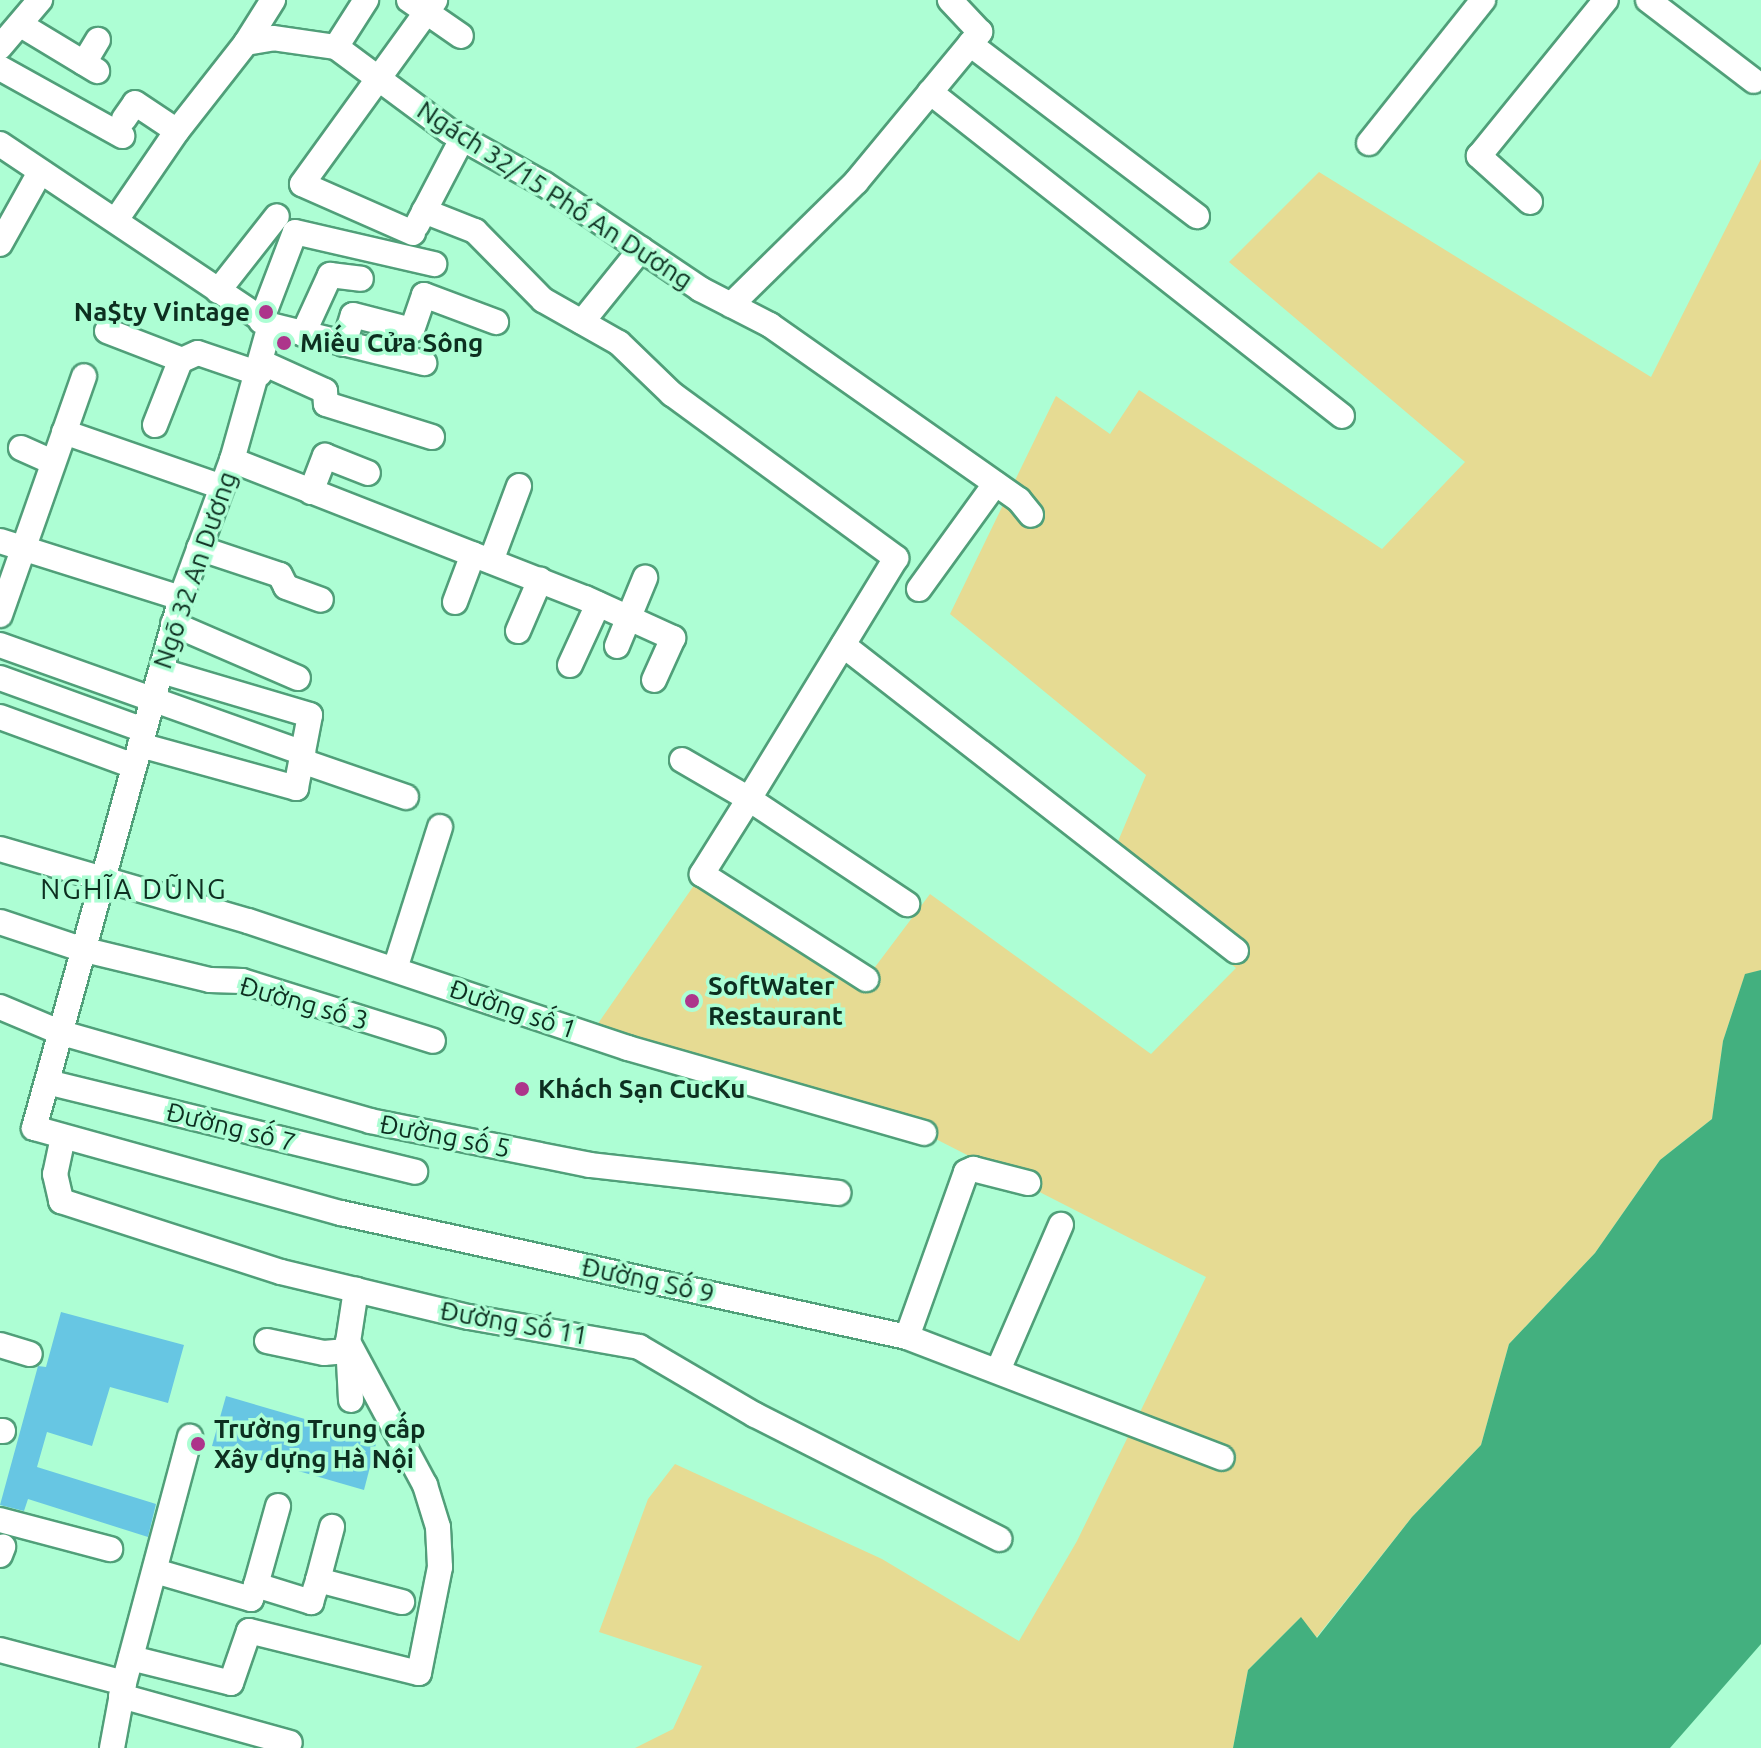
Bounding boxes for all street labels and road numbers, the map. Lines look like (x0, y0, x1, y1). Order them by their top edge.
street label: Ngách 32/15 Phố An Dương (411, 94, 699, 296)
street label: Ngõ 32 An Dương (147, 467, 243, 673)
street label: Đường số 3 (236, 970, 372, 1036)
street label: Đường số 1 (445, 973, 581, 1045)
street label: Đường số 7 (163, 1096, 299, 1158)
street label: Đường số 5 (377, 1108, 513, 1164)
street label: Đường Số 9 (579, 1251, 717, 1309)
street label: Đường Số 11 (438, 1295, 590, 1351)

